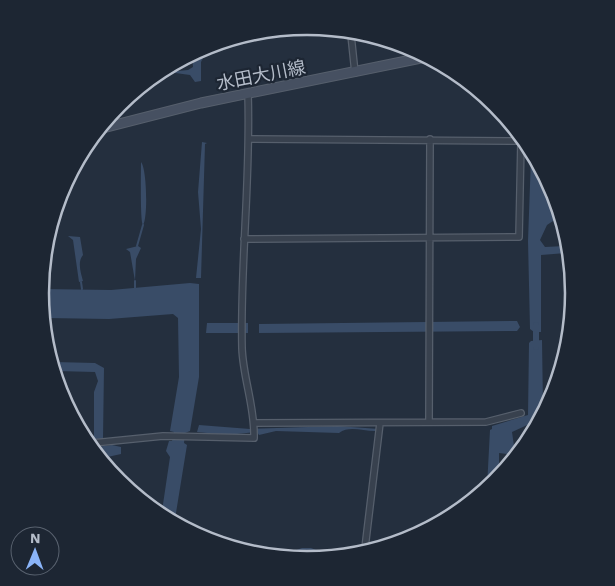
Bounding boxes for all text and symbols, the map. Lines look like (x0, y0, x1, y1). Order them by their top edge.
street label: 水田大川線 (215, 56, 307, 94)
north arrow (10, 526, 60, 576)
text: N (30, 530, 41, 546)

